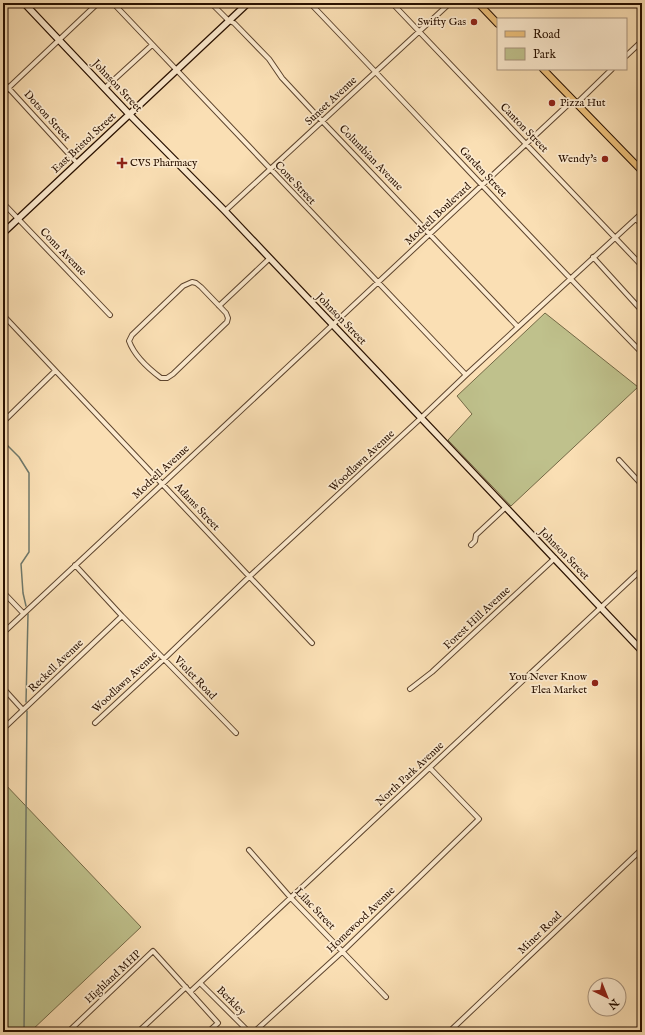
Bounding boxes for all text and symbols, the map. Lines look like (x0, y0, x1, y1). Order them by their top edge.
place label: Swifty Gas (417, 15, 466, 29)
marker: Swifty Gas (469, 17, 479, 27)
legend (497, 18, 627, 70)
text: Road (533, 27, 561, 42)
text: Park (533, 47, 556, 62)
street label: Johnson Street (88, 55, 145, 115)
street label: Sunset Avenue (302, 73, 360, 129)
street label: Dotson Street (20, 88, 74, 145)
place label: Pizza Hut (560, 96, 606, 110)
marker: Pizza Hut (547, 98, 557, 108)
street label: Canton Street (497, 100, 551, 156)
street label: East Bristol Street (49, 109, 119, 176)
street label: Columbian Avenue (336, 122, 406, 194)
street label: Garden Street (456, 144, 510, 200)
place label: Wendy's (558, 152, 597, 166)
marker: Wendy's (600, 154, 610, 164)
place label: CVS Pharmacy (130, 156, 198, 170)
marker: CVS Pharmacy (117, 158, 127, 168)
street label: Cone Street (271, 158, 319, 208)
street label: Modrell Boulevard (402, 179, 474, 248)
street label: Conn Avenue (37, 225, 89, 279)
street label: Johnson Street (311, 289, 370, 348)
street label: Woodlawn Avenue (326, 427, 398, 495)
street label: Modrell Avenue (129, 442, 193, 502)
street label: Adams Street (171, 479, 223, 534)
street label: Johnson Street (534, 524, 593, 583)
street label: Forest Hill Avenue (441, 583, 513, 653)
street label: Reckell Avenue (26, 636, 86, 696)
street label: Woodlawn Avenue (89, 648, 161, 716)
street label: Violet Road (170, 653, 219, 703)
place label: You Never Know Flea Market (509, 670, 588, 697)
marker: You Never Know Flea Market (590, 678, 600, 688)
street label: North Park Avenue (373, 739, 447, 809)
street label: Homewood Avenue (324, 884, 398, 956)
street label: Lilac Street (292, 885, 339, 933)
street label: Miner Road (515, 909, 565, 957)
street label: Highland MHP (82, 947, 145, 1007)
north arrow (587, 977, 627, 1017)
street label: Berkley (213, 983, 249, 1019)
text: N (605, 995, 622, 1012)

